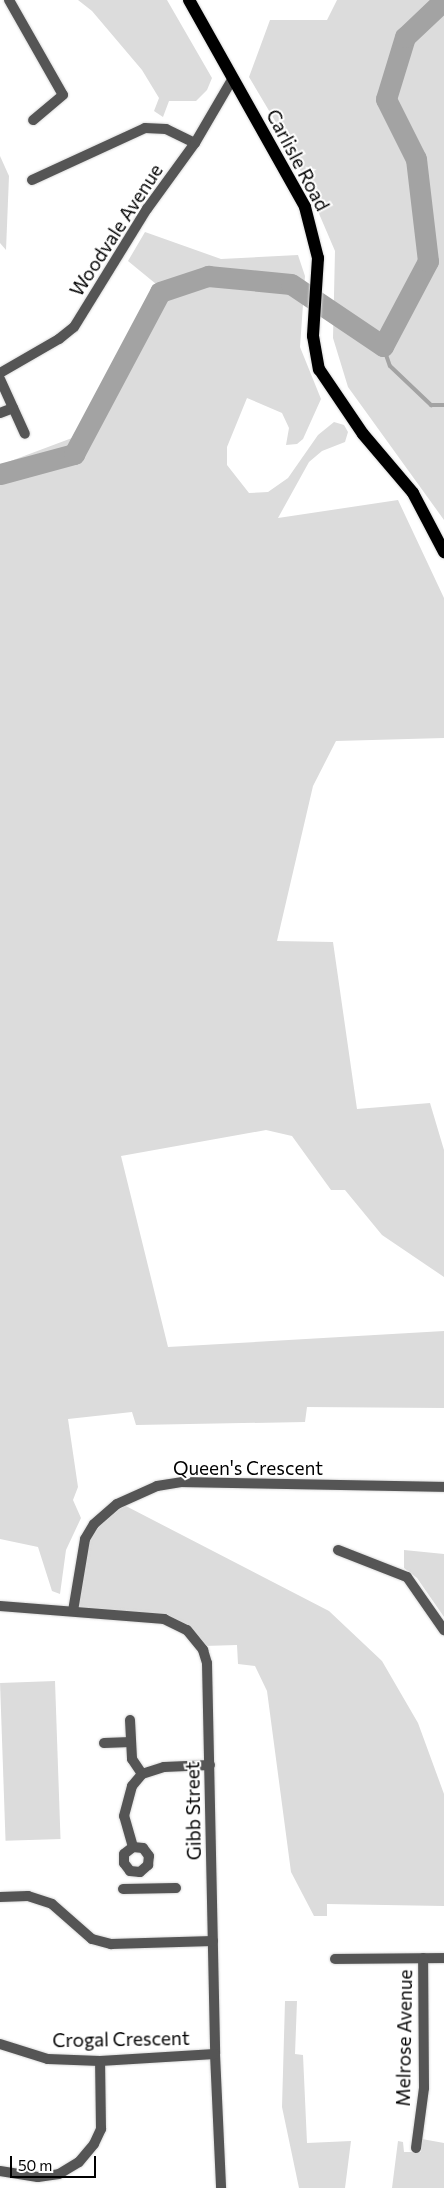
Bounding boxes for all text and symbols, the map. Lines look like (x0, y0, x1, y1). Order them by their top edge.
street label: Carlisle Road (262, 105, 334, 215)
street label: Woodvale Avenue (65, 160, 167, 300)
street label: Queen's Crescent (173, 1457, 323, 1479)
street label: Gibb Street (181, 1761, 205, 1861)
street label: Melrose Avenue (391, 1969, 417, 2107)
street label: Crogal Crescent (52, 2026, 190, 2052)
scale bar (12, 2146, 99, 2178)
text: 50 m (18, 2156, 52, 2174)

